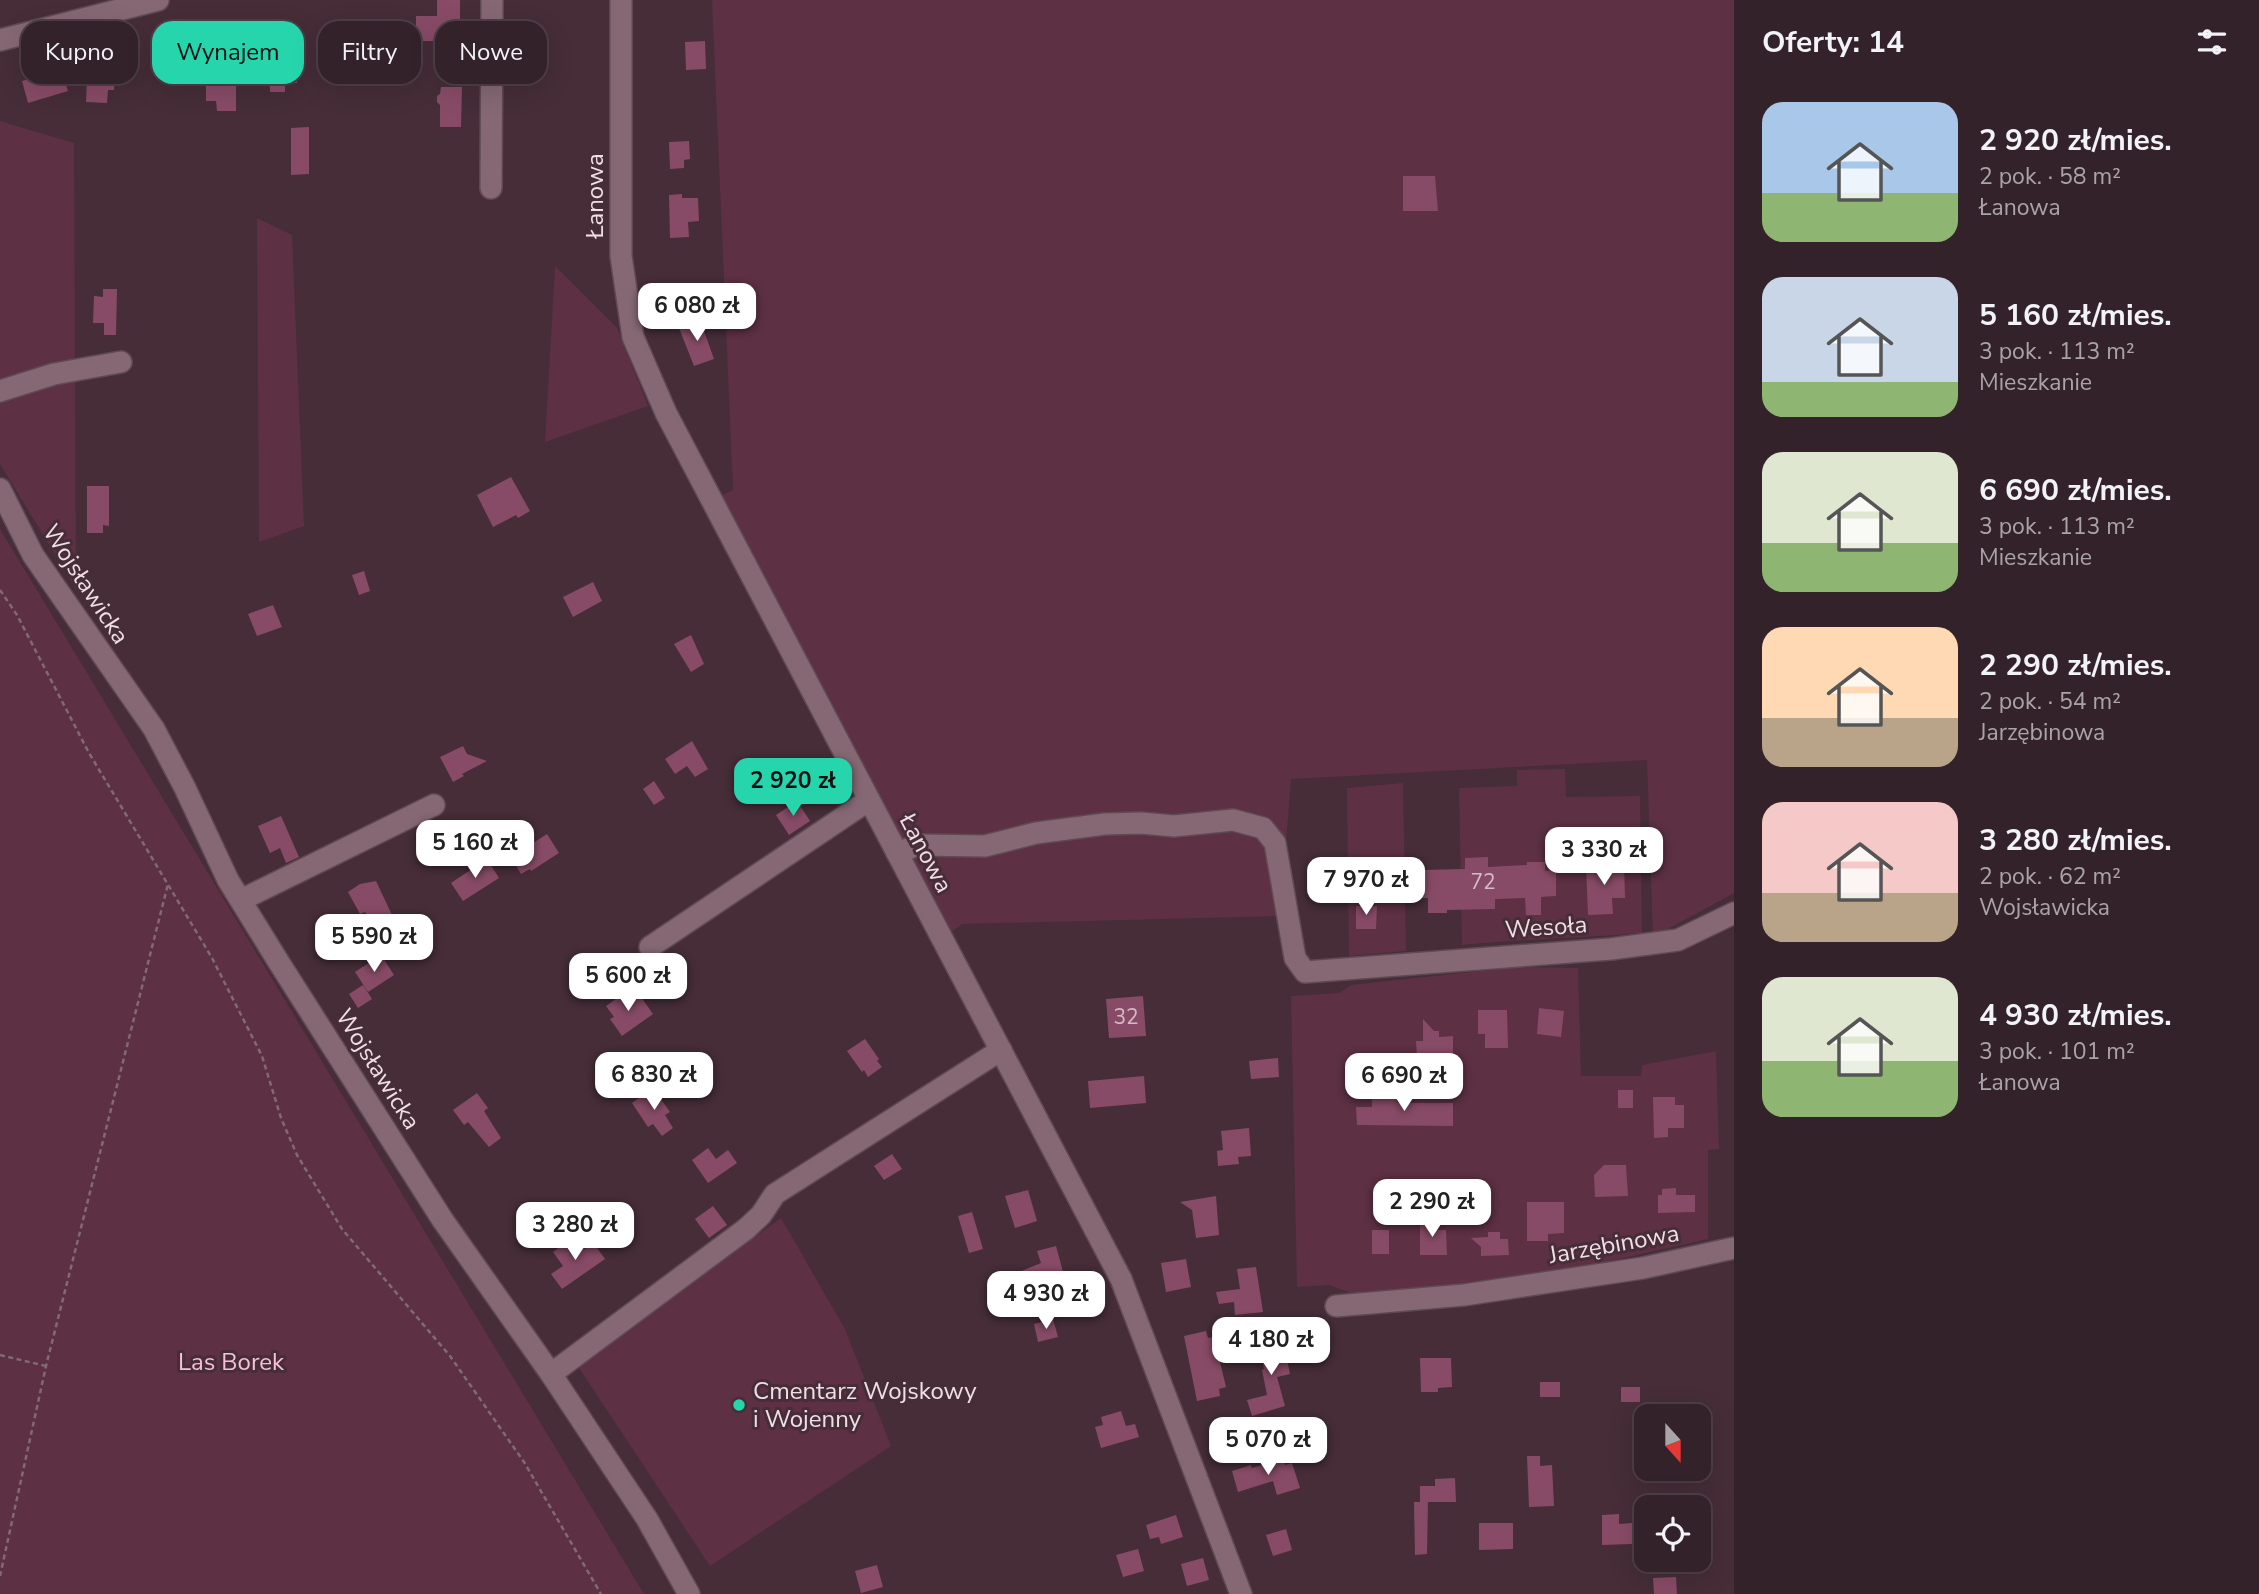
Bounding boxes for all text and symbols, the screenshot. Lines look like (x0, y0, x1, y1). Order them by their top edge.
chip: Kupno (21, 21, 138, 84)
chip: Wynajem (152, 21, 304, 84)
chip: Filtry (318, 21, 421, 84)
chip: Nowe (435, 21, 547, 84)
text: Oferty: 14 (1762, 22, 1904, 63)
icon: filters (2193, 23, 2231, 61)
text: 2 920 zł/mies. (1979, 120, 2172, 161)
icon: home (1818, 130, 1902, 214)
street label: Łanowa (579, 153, 611, 240)
text: 2 pok. · 58 m² (1979, 161, 2121, 192)
text: Łanowa (1979, 192, 2061, 223)
pin: 6 080 zł (625, 284, 769, 343)
text: 6 080 zł (654, 290, 740, 321)
text: 5 160 zł/mies. (1979, 295, 2172, 336)
icon: home (1818, 305, 1902, 389)
text: 3 pok. · 113 m² (1979, 336, 2135, 367)
text: Mieszkanie (1979, 367, 2092, 398)
text: 6 690 zł/mies. (1979, 470, 2172, 511)
icon: home (1818, 480, 1902, 564)
text: 3 pok. · 113 m² (1979, 511, 2135, 542)
street label: Wojsławicka (35, 518, 137, 650)
text: Mieszkanie (1979, 542, 2092, 573)
text: 2 290 zł/mies. (1979, 645, 2172, 686)
icon: home (1818, 655, 1902, 739)
text: 2 pok. · 54 m² (1979, 686, 2121, 717)
text: Jarzębinowa (1979, 717, 2105, 748)
pin: 2 920 zł (721, 758, 865, 818)
text: 2 920 zł (750, 765, 836, 796)
street label: Łanowa (891, 807, 960, 898)
pin: 5 160 zł (403, 820, 547, 880)
text: 3 280 zł/mies. (1979, 820, 2172, 861)
text: 5 160 zł (432, 827, 518, 858)
pin: 3 330 zł (1532, 828, 1676, 887)
icon: home (1818, 830, 1902, 914)
text: 3 330 zł (1561, 834, 1647, 865)
pin: 7 970 zł (1294, 858, 1438, 917)
text: 2 pok. · 62 m² (1979, 861, 2121, 892)
text: 7 970 zł (1323, 864, 1409, 895)
house number: 72 (1470, 868, 1496, 896)
text: Wojsławicka (1979, 892, 2110, 923)
street label: Wesoła (1504, 908, 1588, 946)
pin: 5 590 zł (302, 914, 446, 974)
text: 5 590 zł (331, 921, 417, 952)
pin: 5 600 zł (556, 954, 700, 1013)
text: 5 600 zł (585, 960, 671, 991)
text: 4 930 zł/mies. (1979, 995, 2172, 1036)
street label: Wojsławicka (328, 1003, 428, 1135)
house number: 32 (1113, 1003, 1139, 1031)
icon: home (1818, 1005, 1902, 1089)
text: 3 pok. · 101 m² (1979, 1036, 2135, 1067)
pin: 6 830 zł (582, 1052, 726, 1112)
pin: 6 690 zł (1332, 1054, 1476, 1113)
text: 6 830 zł (611, 1059, 697, 1090)
text: 6 690 zł (1361, 1060, 1447, 1091)
text: Łanowa (1979, 1067, 2061, 1098)
pin: 2 290 zł (1360, 1180, 1504, 1239)
text: 2 290 zł (1389, 1186, 1475, 1217)
pin: 3 280 zł (503, 1202, 647, 1262)
text: 3 280 zł (532, 1209, 618, 1240)
street label: Jarzębinowa (1545, 1217, 1682, 1271)
pin: 4 930 zł (974, 1272, 1118, 1331)
text: 4 930 zł (1003, 1278, 1089, 1309)
pin: 4 180 zł (1199, 1318, 1343, 1377)
text: 4 180 zł (1228, 1324, 1314, 1355)
park label: Las Borek (178, 1346, 285, 1378)
place label: Cmentarz Wojskowy i Wojenny (753, 1375, 977, 1435)
marker: Cmentarz Wojskowy i Wojenny (731, 1397, 747, 1413)
north arrow (1634, 1404, 1712, 1480)
map controls (1634, 1404, 1711, 1572)
pin: 5 070 zł (1196, 1418, 1340, 1477)
text: 5 070 zł (1225, 1424, 1311, 1455)
button: locate (1634, 1495, 1711, 1572)

